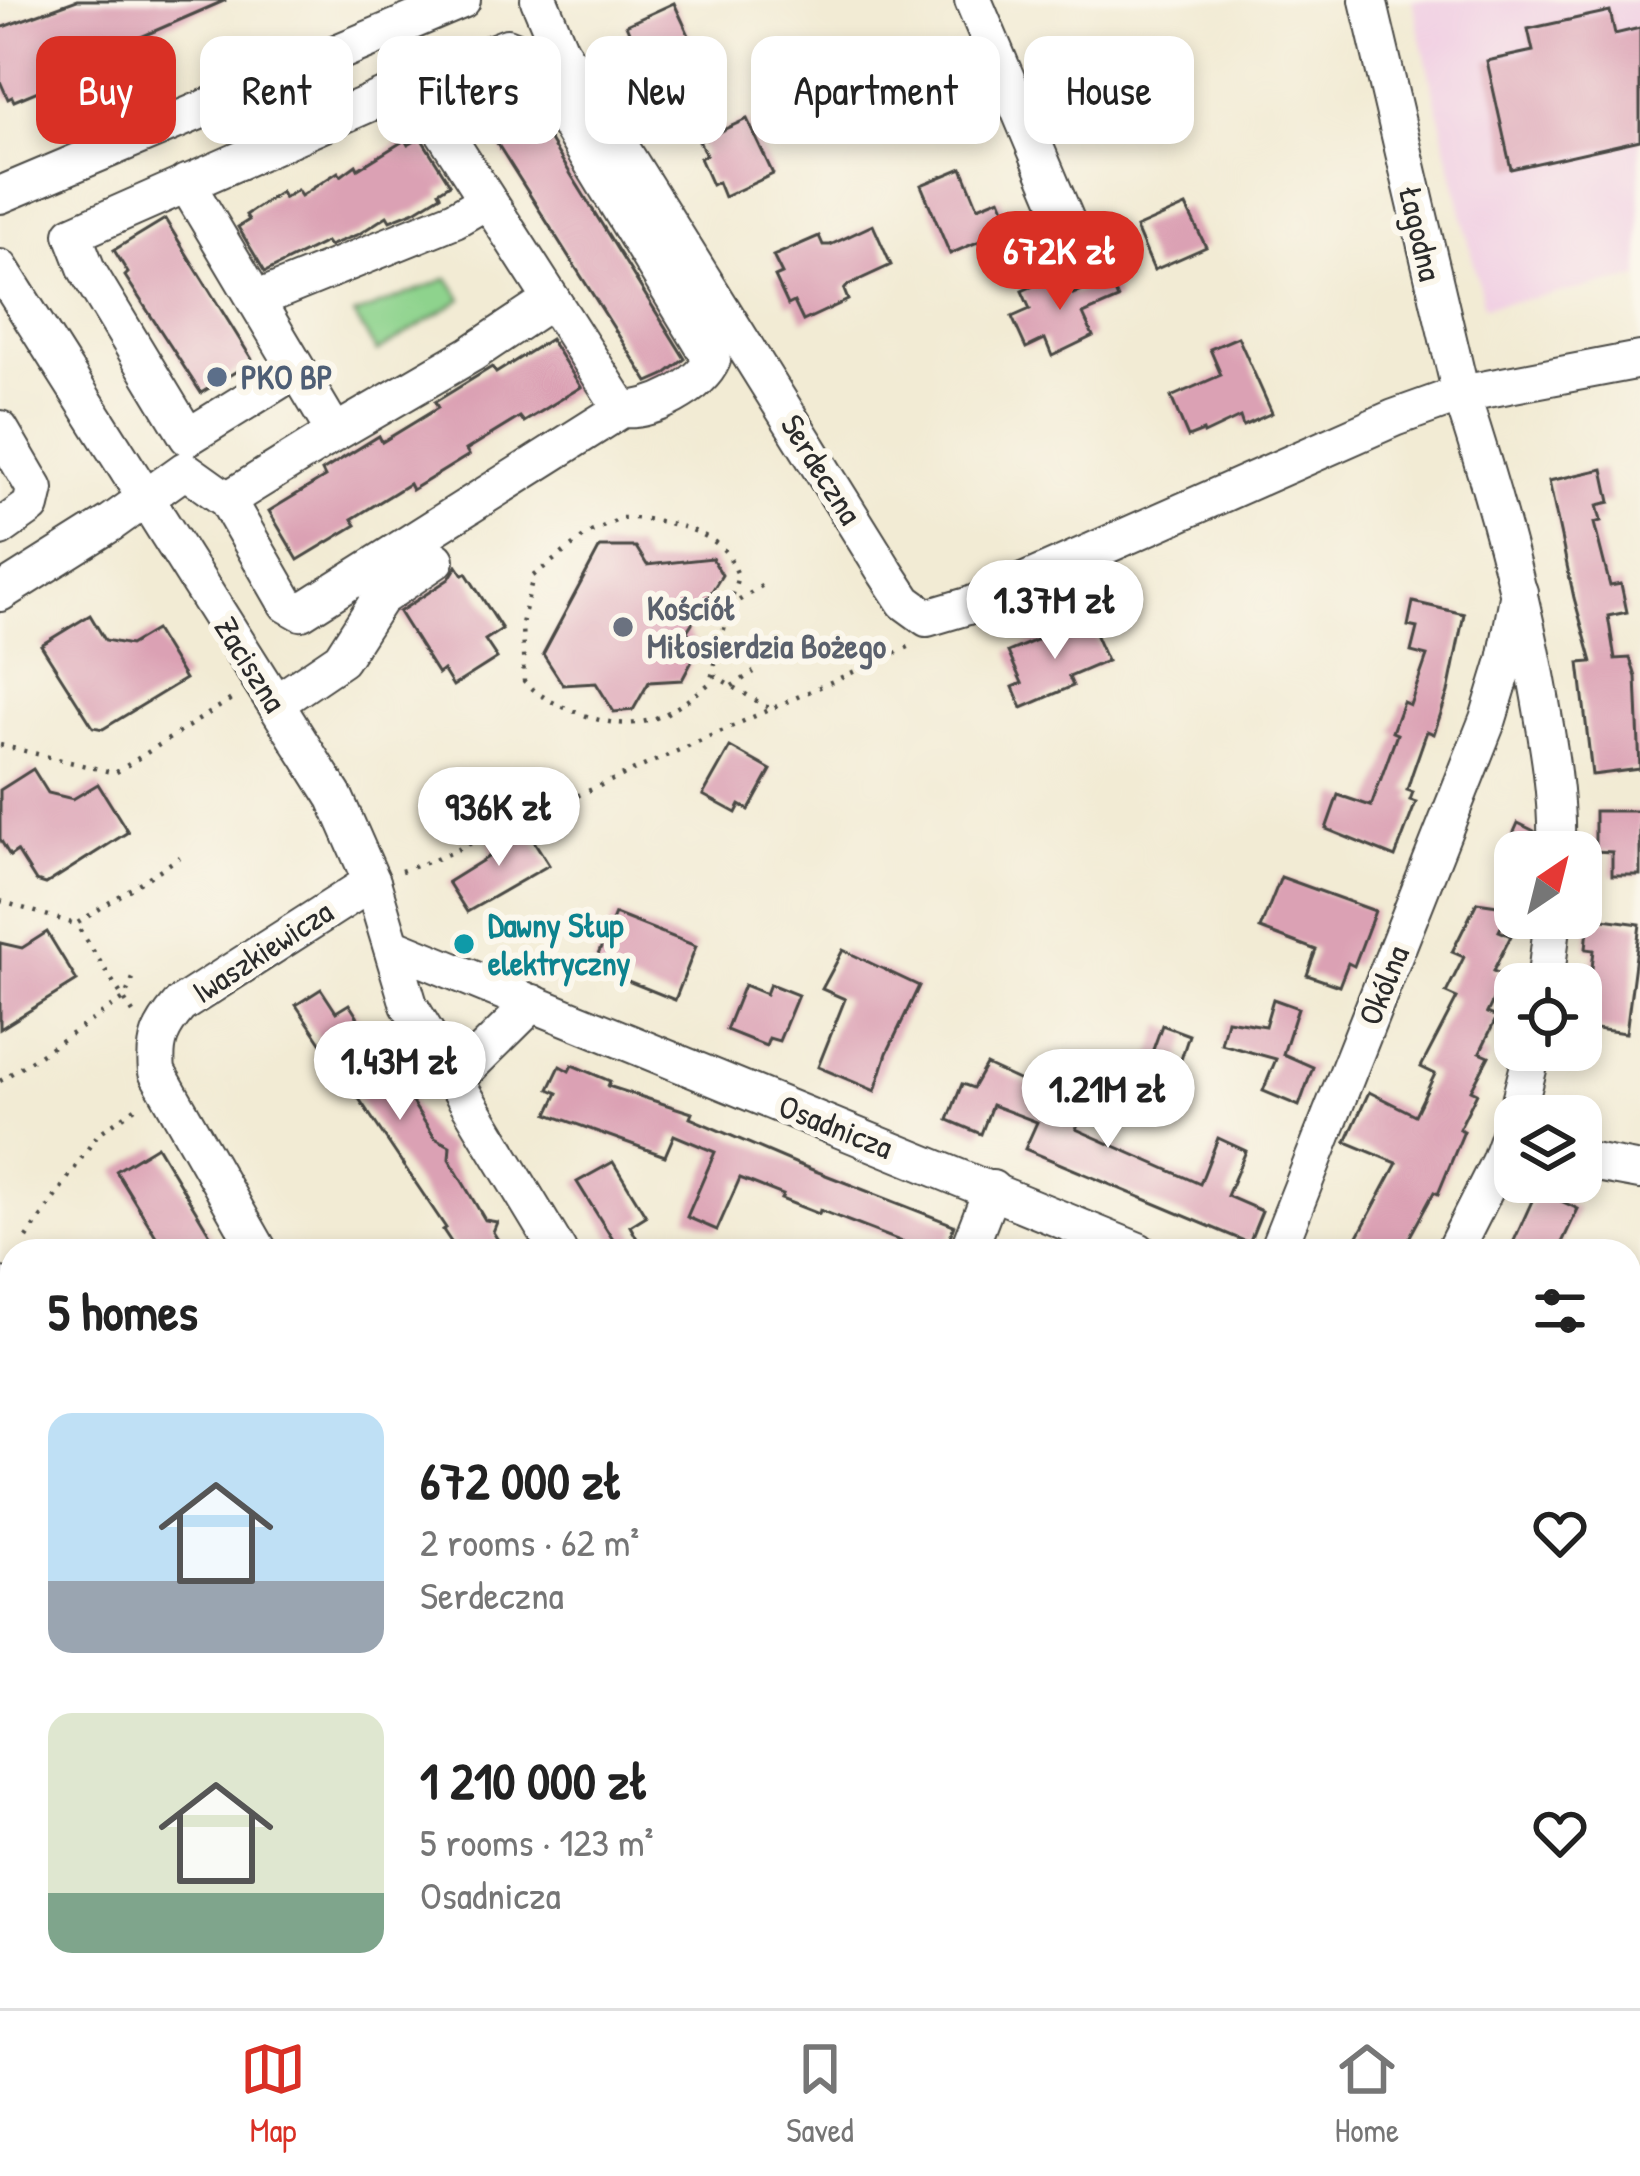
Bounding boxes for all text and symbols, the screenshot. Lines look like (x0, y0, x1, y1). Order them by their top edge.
chip: Buy (36, 36, 176, 144)
chip: Rent (200, 36, 353, 144)
chip: Filters (377, 36, 561, 144)
chip: New (585, 36, 727, 144)
chip: Apartment (751, 36, 1000, 144)
chip: House (1024, 36, 1194, 144)
street label: Łagodna (1388, 181, 1453, 285)
pin: 672K zł (949, 211, 1171, 313)
text: 672K zł (1003, 223, 1117, 276)
place label: PKO BP (241, 355, 333, 399)
marker: PKO BP (204, 364, 230, 390)
street label: Serdeczna (771, 406, 873, 532)
pin: 1.37M zł (931, 560, 1179, 662)
text: 1.37M zł (994, 572, 1116, 625)
place label: Kościół Miłosierdzia Bożego (647, 586, 887, 670)
street label: Zaciszna (205, 608, 297, 720)
marker: Kościół Miłosierdzia Bożego (610, 614, 636, 640)
pin: 936K zł (388, 767, 610, 869)
text: 936K zł (445, 779, 553, 832)
north arrow (1494, 831, 1602, 939)
map controls (1494, 831, 1602, 1203)
street label: Iwaszkiewicza (183, 889, 341, 1013)
place label: Dawny Słup elektryczny (488, 903, 631, 987)
marker: Dawny Słup elektryczny (451, 931, 477, 957)
street label: Okólna (1347, 939, 1419, 1031)
button: locate (1494, 963, 1602, 1071)
pin: 1.43M zł (276, 1021, 524, 1123)
text: 1.43M zł (341, 1033, 459, 1086)
pin: 1.21M zł (984, 1049, 1232, 1151)
text: 1.21M zł (1049, 1061, 1167, 1114)
street label: Osadnicza (773, 1083, 899, 1169)
button: layers (1494, 1095, 1602, 1203)
text: 5 homes (48, 1277, 198, 1346)
icon: filters (1527, 1278, 1593, 1344)
text: 672 000 zł (420, 1446, 623, 1515)
icon: home (144, 1461, 288, 1605)
icon: heart (1527, 1500, 1593, 1566)
text: 2 rooms · 62 m² (420, 1515, 639, 1568)
text: Serdeczna (420, 1568, 564, 1621)
text: 1 210 000 zł (420, 1746, 649, 1815)
icon: home (144, 1761, 288, 1905)
icon: heart (1527, 1800, 1593, 1866)
text: 5 rooms · 123 m² (420, 1815, 654, 1868)
text: Osadnicza (420, 1868, 561, 1921)
tab: Map (240, 2036, 306, 2152)
tab: Saved (786, 2036, 854, 2152)
tab: Home (1334, 2036, 1400, 2152)

